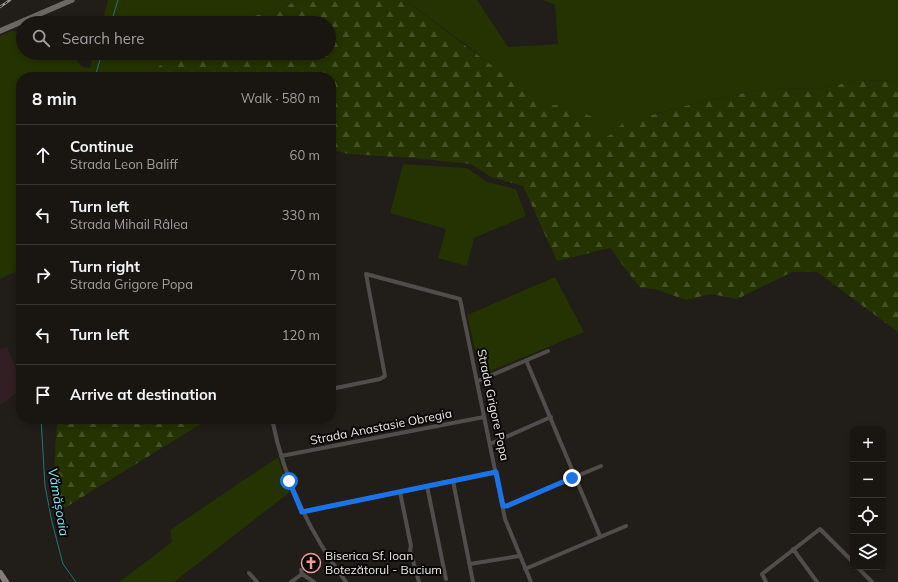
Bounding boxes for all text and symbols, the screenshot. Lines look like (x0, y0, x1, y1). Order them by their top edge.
search box (16, 16, 336, 60)
icon: search (30, 27, 52, 49)
text: Search here (62, 29, 144, 48)
text: 8 min (32, 88, 77, 109)
text: Walk · 580 m (241, 90, 320, 106)
text: Continue (70, 137, 133, 156)
icon: ahead (32, 144, 54, 166)
text: 60 m (290, 147, 320, 163)
text: Strada Leon Baliff (70, 156, 178, 172)
text: Turn left (70, 197, 129, 216)
icon: left (32, 204, 54, 226)
text: 330 m (282, 207, 320, 223)
text: Strada Mihail Râlea (70, 216, 188, 232)
text: Turn right (70, 257, 140, 276)
icon: right (32, 264, 54, 286)
text: 70 m (290, 267, 320, 283)
text: Strada Grigore Popa (70, 276, 193, 292)
icon: left (32, 324, 54, 346)
text: Turn left (70, 325, 129, 344)
text: 120 m (282, 327, 320, 343)
street label: Strada Grigore Popa (474, 348, 513, 462)
icon: arrive (32, 384, 54, 406)
text: Arrive at destination (70, 385, 217, 404)
street label: Strada Anastasie Obregia (309, 405, 453, 448)
map controls (850, 426, 886, 570)
button: + (850, 426, 886, 462)
button: − (850, 462, 886, 498)
water label: Vămășoaia (44, 467, 73, 538)
route end (563, 469, 581, 487)
route start (280, 472, 298, 490)
button: locate (850, 498, 886, 534)
button: layers (850, 534, 886, 570)
place label: Biserica Sf. Ioan Botezătorul - Bucium (325, 548, 442, 577)
church icon: Biserica Sf. Ioan Botezătorul - Bucium (300, 552, 322, 574)

